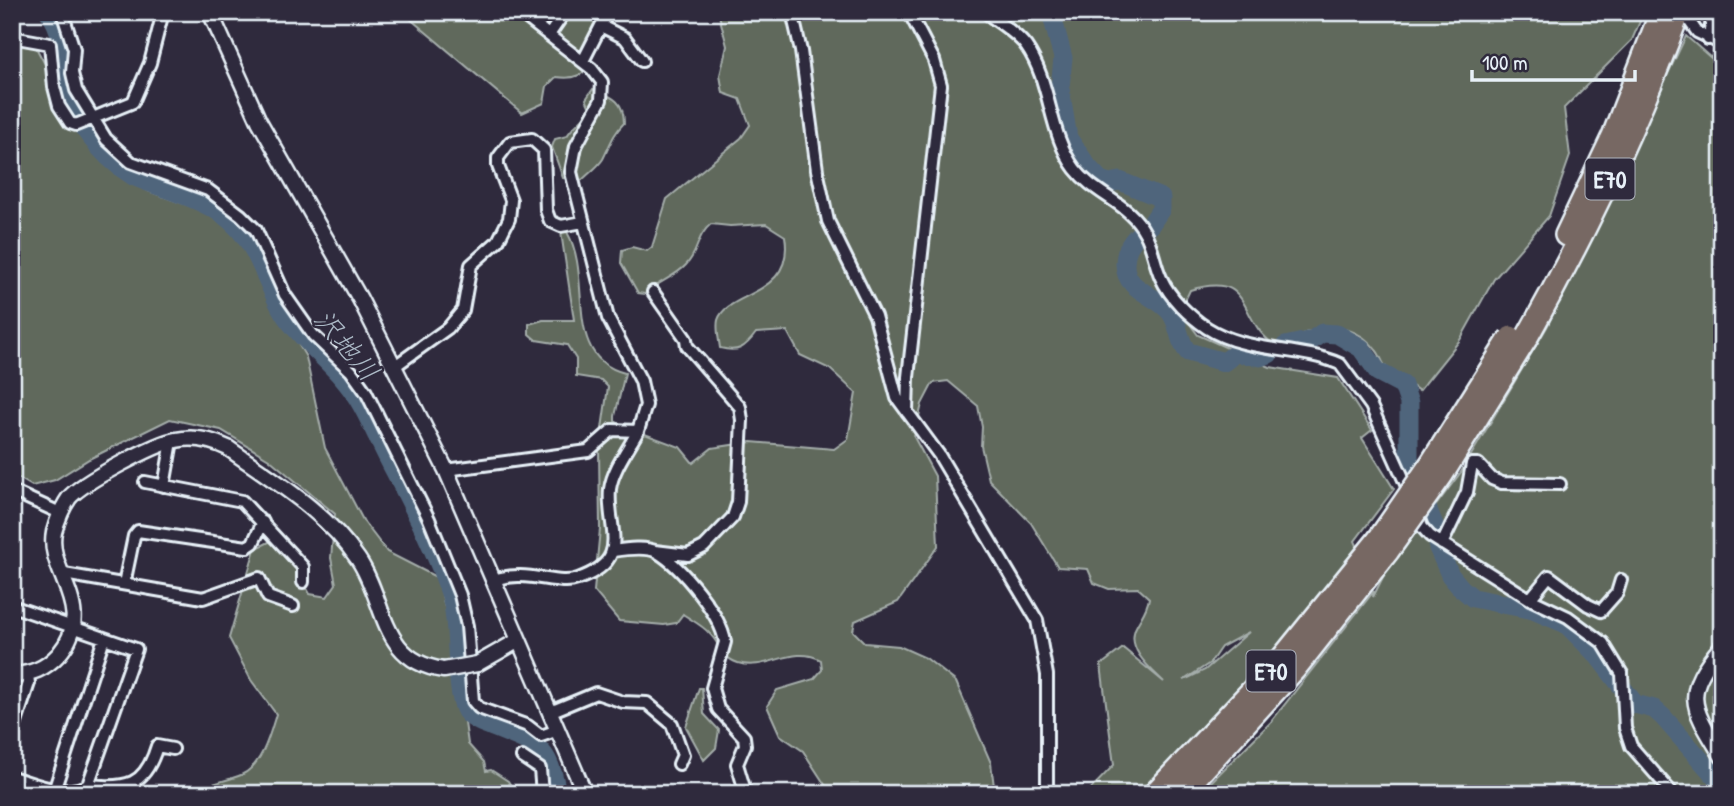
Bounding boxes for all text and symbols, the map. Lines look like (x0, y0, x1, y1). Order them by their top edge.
scale bar (1472, 38, 1634, 82)
text: 100 m (1482, 48, 1528, 77)
road number: E70 (1586, 159, 1634, 200)
water label: 沢地川 (305, 301, 389, 389)
road number: E70 (1246, 650, 1296, 692)

